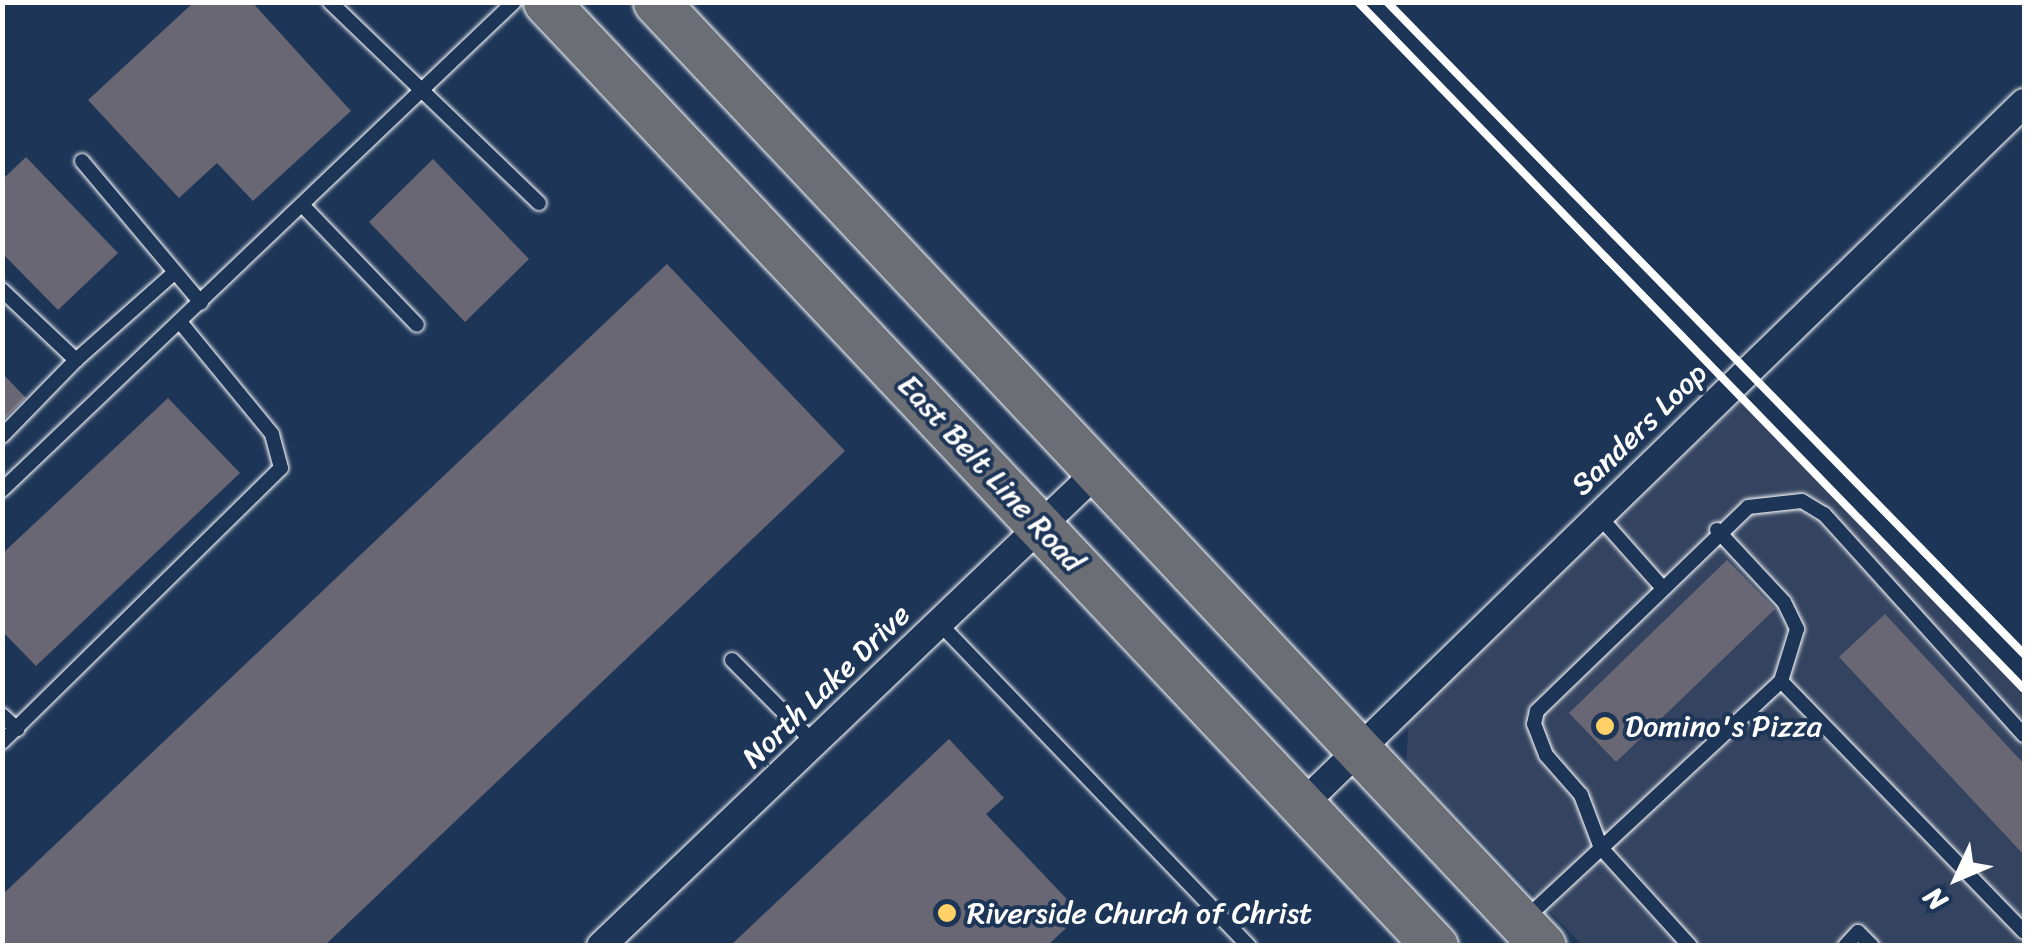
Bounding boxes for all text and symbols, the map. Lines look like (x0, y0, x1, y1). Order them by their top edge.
street label: Sanders Loop (1563, 355, 1715, 503)
street label: East Belt Line Road (891, 367, 1091, 579)
street label: North Lake Drive (734, 596, 918, 776)
place label: Domino's Pizza (1625, 708, 1822, 744)
marker: Domino's Pizza (1594, 715, 1616, 737)
north arrow (1907, 828, 2007, 928)
text: N (1911, 875, 1959, 923)
place label: Riverside Church of Christ (967, 895, 1313, 931)
marker: Riverside Church of Christ (936, 902, 958, 924)

